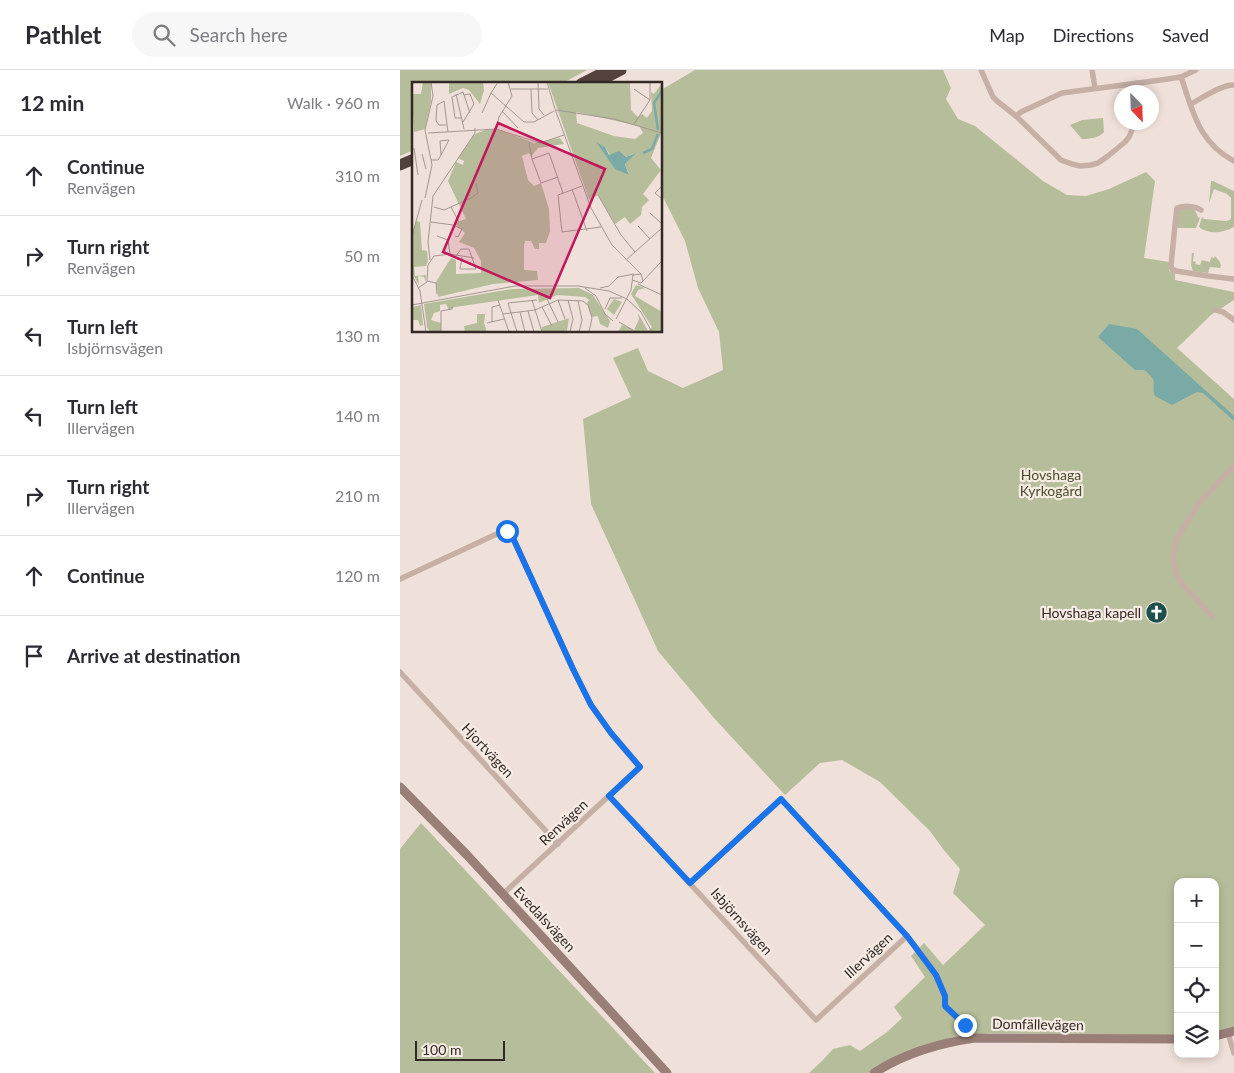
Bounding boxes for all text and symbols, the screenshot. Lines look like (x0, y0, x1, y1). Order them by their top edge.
search box (132, 12, 482, 57)
text: Pathlet (25, 20, 102, 49)
icon: search (150, 21, 178, 49)
text: Search here (190, 23, 288, 46)
text: Map (989, 24, 1025, 46)
text: Directions (1053, 24, 1134, 46)
text: Saved (1162, 24, 1209, 46)
inset map (412, 82, 662, 332)
north arrow (1114, 85, 1159, 130)
text: 12 min (20, 90, 84, 115)
text: Walk · 960 m (287, 93, 380, 112)
text: Continue (67, 155, 145, 178)
icon: ahead (20, 162, 48, 190)
text: 310 m (335, 166, 380, 185)
text: Renvägen (67, 178, 135, 197)
text: Turn right (67, 235, 149, 258)
icon: right (20, 242, 48, 270)
text: 50 m (344, 246, 380, 265)
text: Renvägen (67, 258, 135, 277)
text: Turn left (67, 315, 138, 338)
icon: left (20, 322, 48, 350)
text: 130 m (335, 326, 380, 345)
text: Isbjörnsvägen (67, 338, 163, 357)
text: Turn left (67, 395, 138, 418)
icon: left (20, 402, 48, 430)
text: 140 m (335, 406, 380, 425)
text: Illervägen (67, 418, 135, 437)
park label: Hovshaga Kyrkogård (1020, 466, 1082, 499)
text: Turn right (67, 475, 149, 498)
icon: right (20, 482, 48, 510)
text: 210 m (335, 486, 380, 505)
text: Illervägen (67, 498, 135, 517)
route start (496, 520, 519, 543)
icon: ahead (20, 562, 48, 590)
text: Continue (67, 564, 145, 587)
text: 120 m (335, 566, 380, 585)
church icon: Hovshaga kapell (1145, 600, 1169, 624)
place label: Hovshaga kapell (1041, 604, 1141, 621)
icon: arrive (20, 642, 48, 670)
text: Arrive at destination (67, 644, 240, 667)
street label: Hjortvägen (458, 719, 518, 781)
street label: Renvägen (535, 795, 591, 849)
map controls (1174, 878, 1219, 1058)
button: + (1174, 878, 1219, 923)
street label: Evedalsvägen (511, 883, 579, 955)
street label: Isbjörnsvägen (708, 884, 776, 958)
button: − (1174, 923, 1219, 968)
street label: Illervägen (841, 929, 895, 981)
button: locate (1174, 968, 1219, 1013)
button: layers (1174, 1013, 1219, 1058)
route end (954, 1014, 977, 1037)
street label: Domfällevägen (992, 1015, 1084, 1033)
scale bar (415, 1038, 505, 1061)
text: 100 m (422, 1041, 461, 1058)

